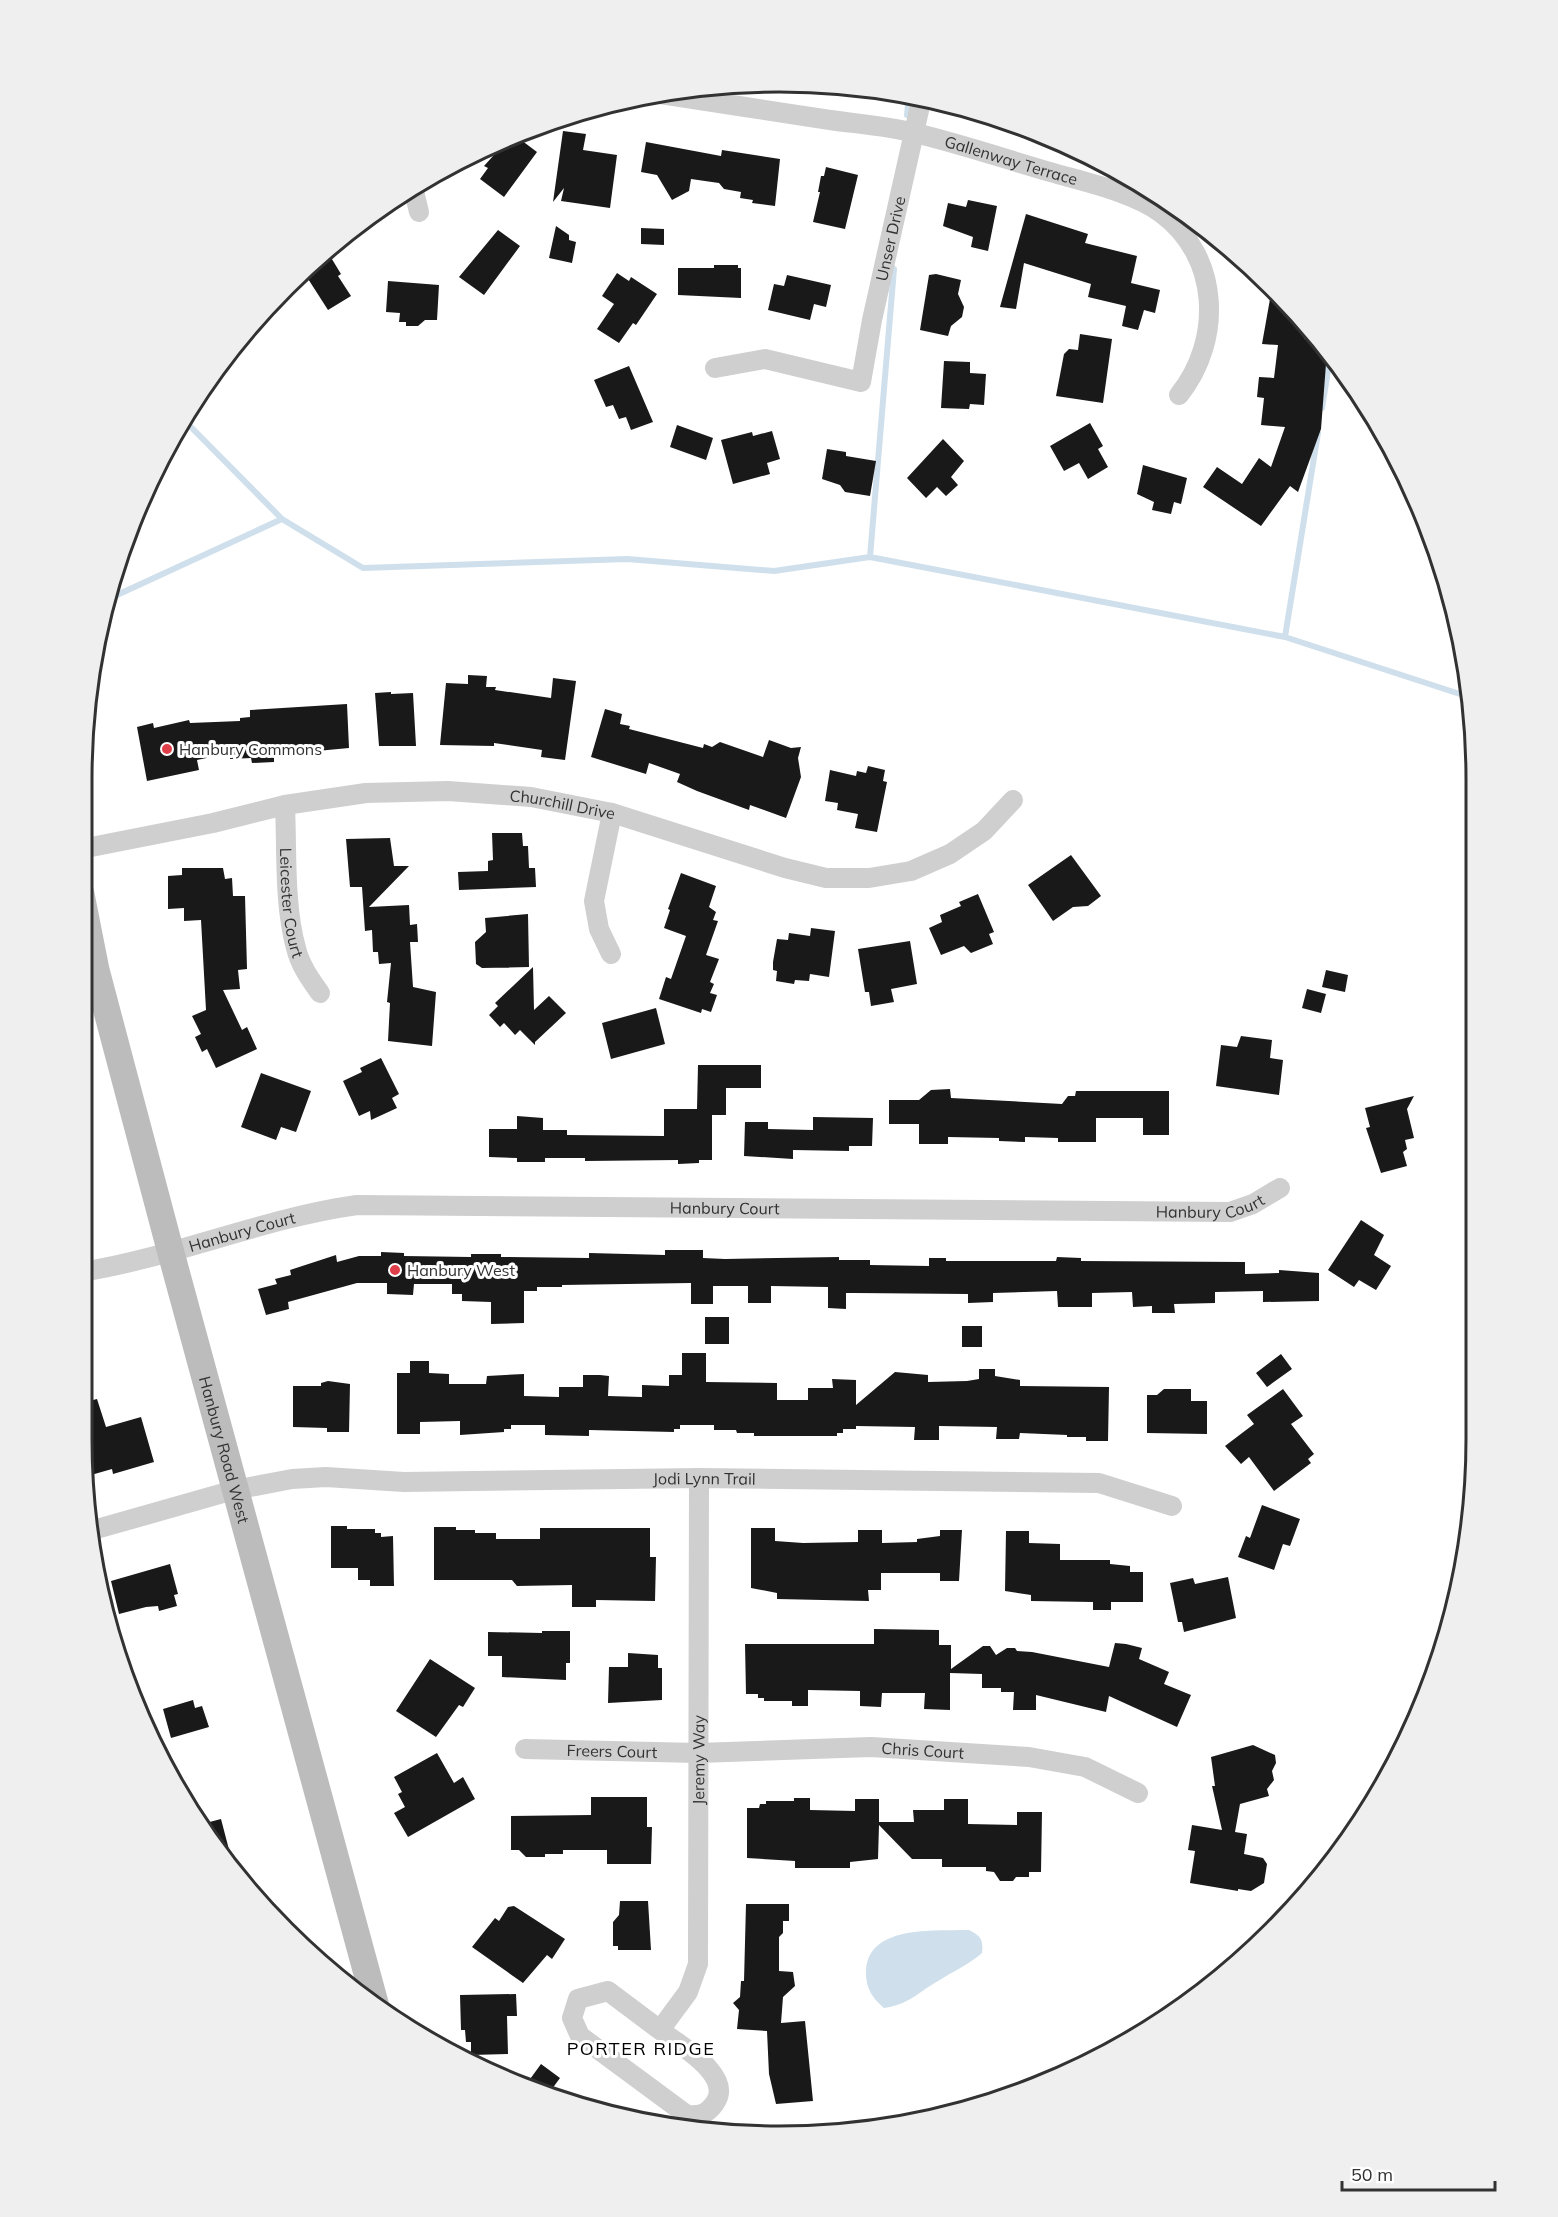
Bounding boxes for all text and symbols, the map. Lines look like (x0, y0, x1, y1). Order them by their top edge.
street label: Gallenway Terrace (942, 131, 1080, 189)
street label: Unser Drive (871, 194, 909, 283)
place label: Hanbury Commons (179, 739, 322, 759)
marker: Hanbury Commons (160, 742, 174, 756)
street label: Churchill Drive (509, 785, 617, 823)
street label: Leicester Court (276, 848, 308, 961)
street label: Hanbury Court (1156, 1189, 1268, 1223)
street label: Hanbury Court (670, 1198, 780, 1218)
street label: Hanbury Court (186, 1207, 298, 1256)
place label: Hanbury West (407, 1260, 515, 1280)
marker: Hanbury West (388, 1263, 402, 1277)
street label: Hanbury Road West (195, 1374, 254, 1526)
street label: Jodi Lynn Trail (653, 1468, 756, 1489)
street label: Jeremy Way (688, 1715, 709, 1805)
street label: Chris Court (881, 1738, 965, 1763)
street label: Freers Court (567, 1740, 658, 1762)
district label: PORTER RIDGE (567, 2037, 715, 2060)
scale bar (1342, 2154, 1495, 2192)
text: 50 m (1351, 2163, 1393, 2186)

